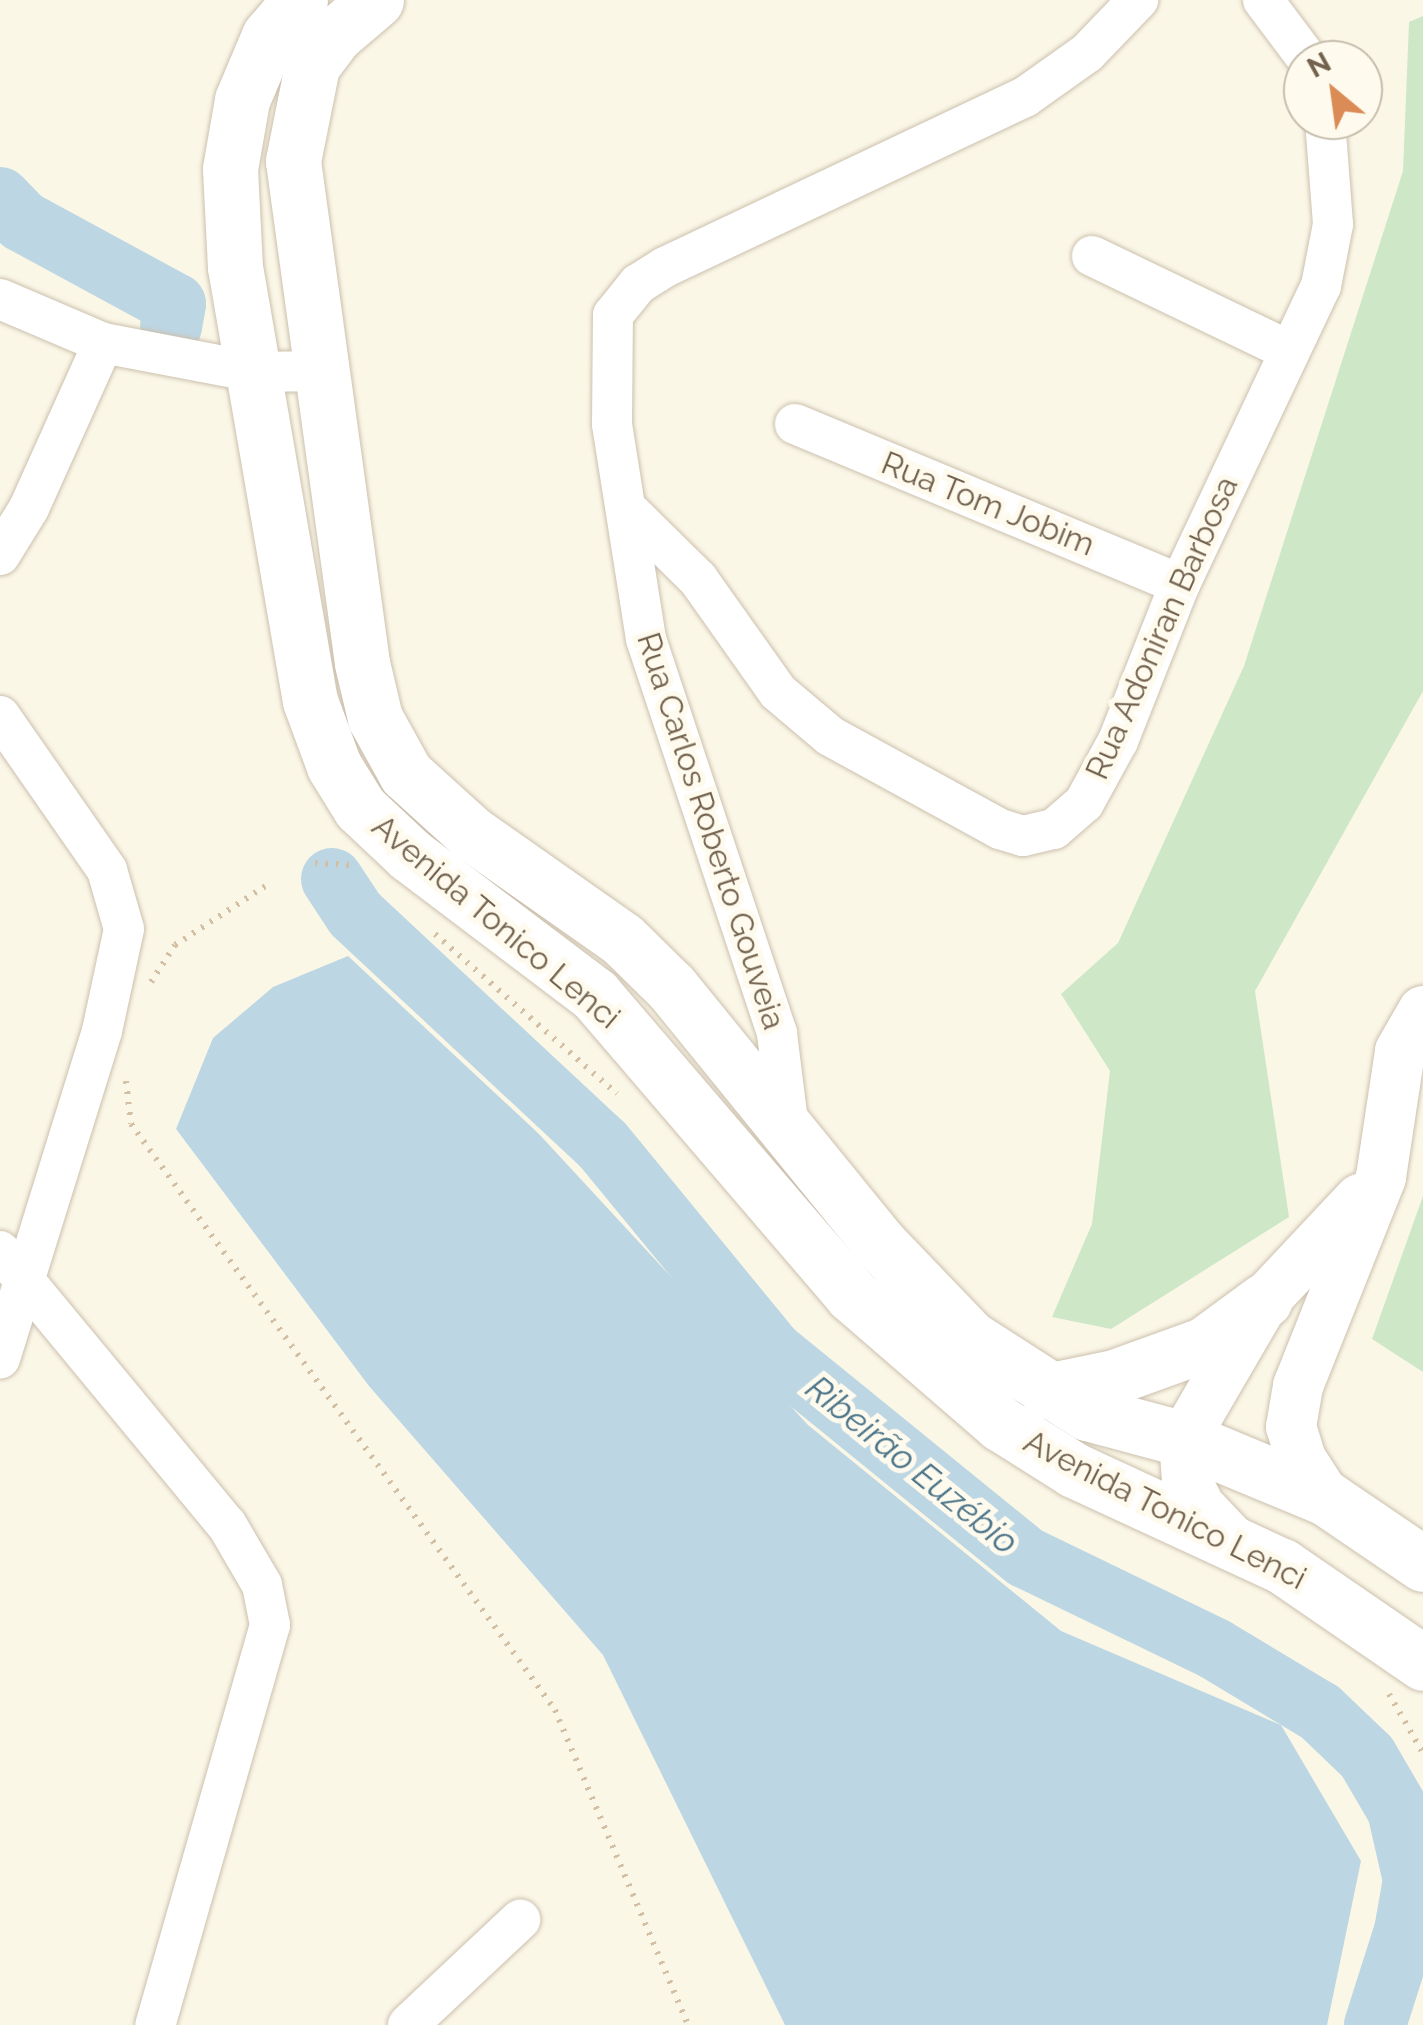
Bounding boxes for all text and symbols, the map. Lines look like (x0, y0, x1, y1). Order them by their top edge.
north arrow (1283, 40, 1383, 140)
text: N (1302, 45, 1337, 85)
street label: Rua Tom Jobim (875, 443, 1101, 565)
street label: Rua Adoniran Barbosa (1078, 470, 1246, 786)
street label: Rua Carlos Roberto Gouveia (629, 628, 793, 1034)
street label: Avenida Tonico Lenci (364, 807, 628, 1037)
water label: Ribeirão Euzébio (798, 1367, 1026, 1563)
street label: Avenida Tonico Lenci (1017, 1422, 1313, 1598)

